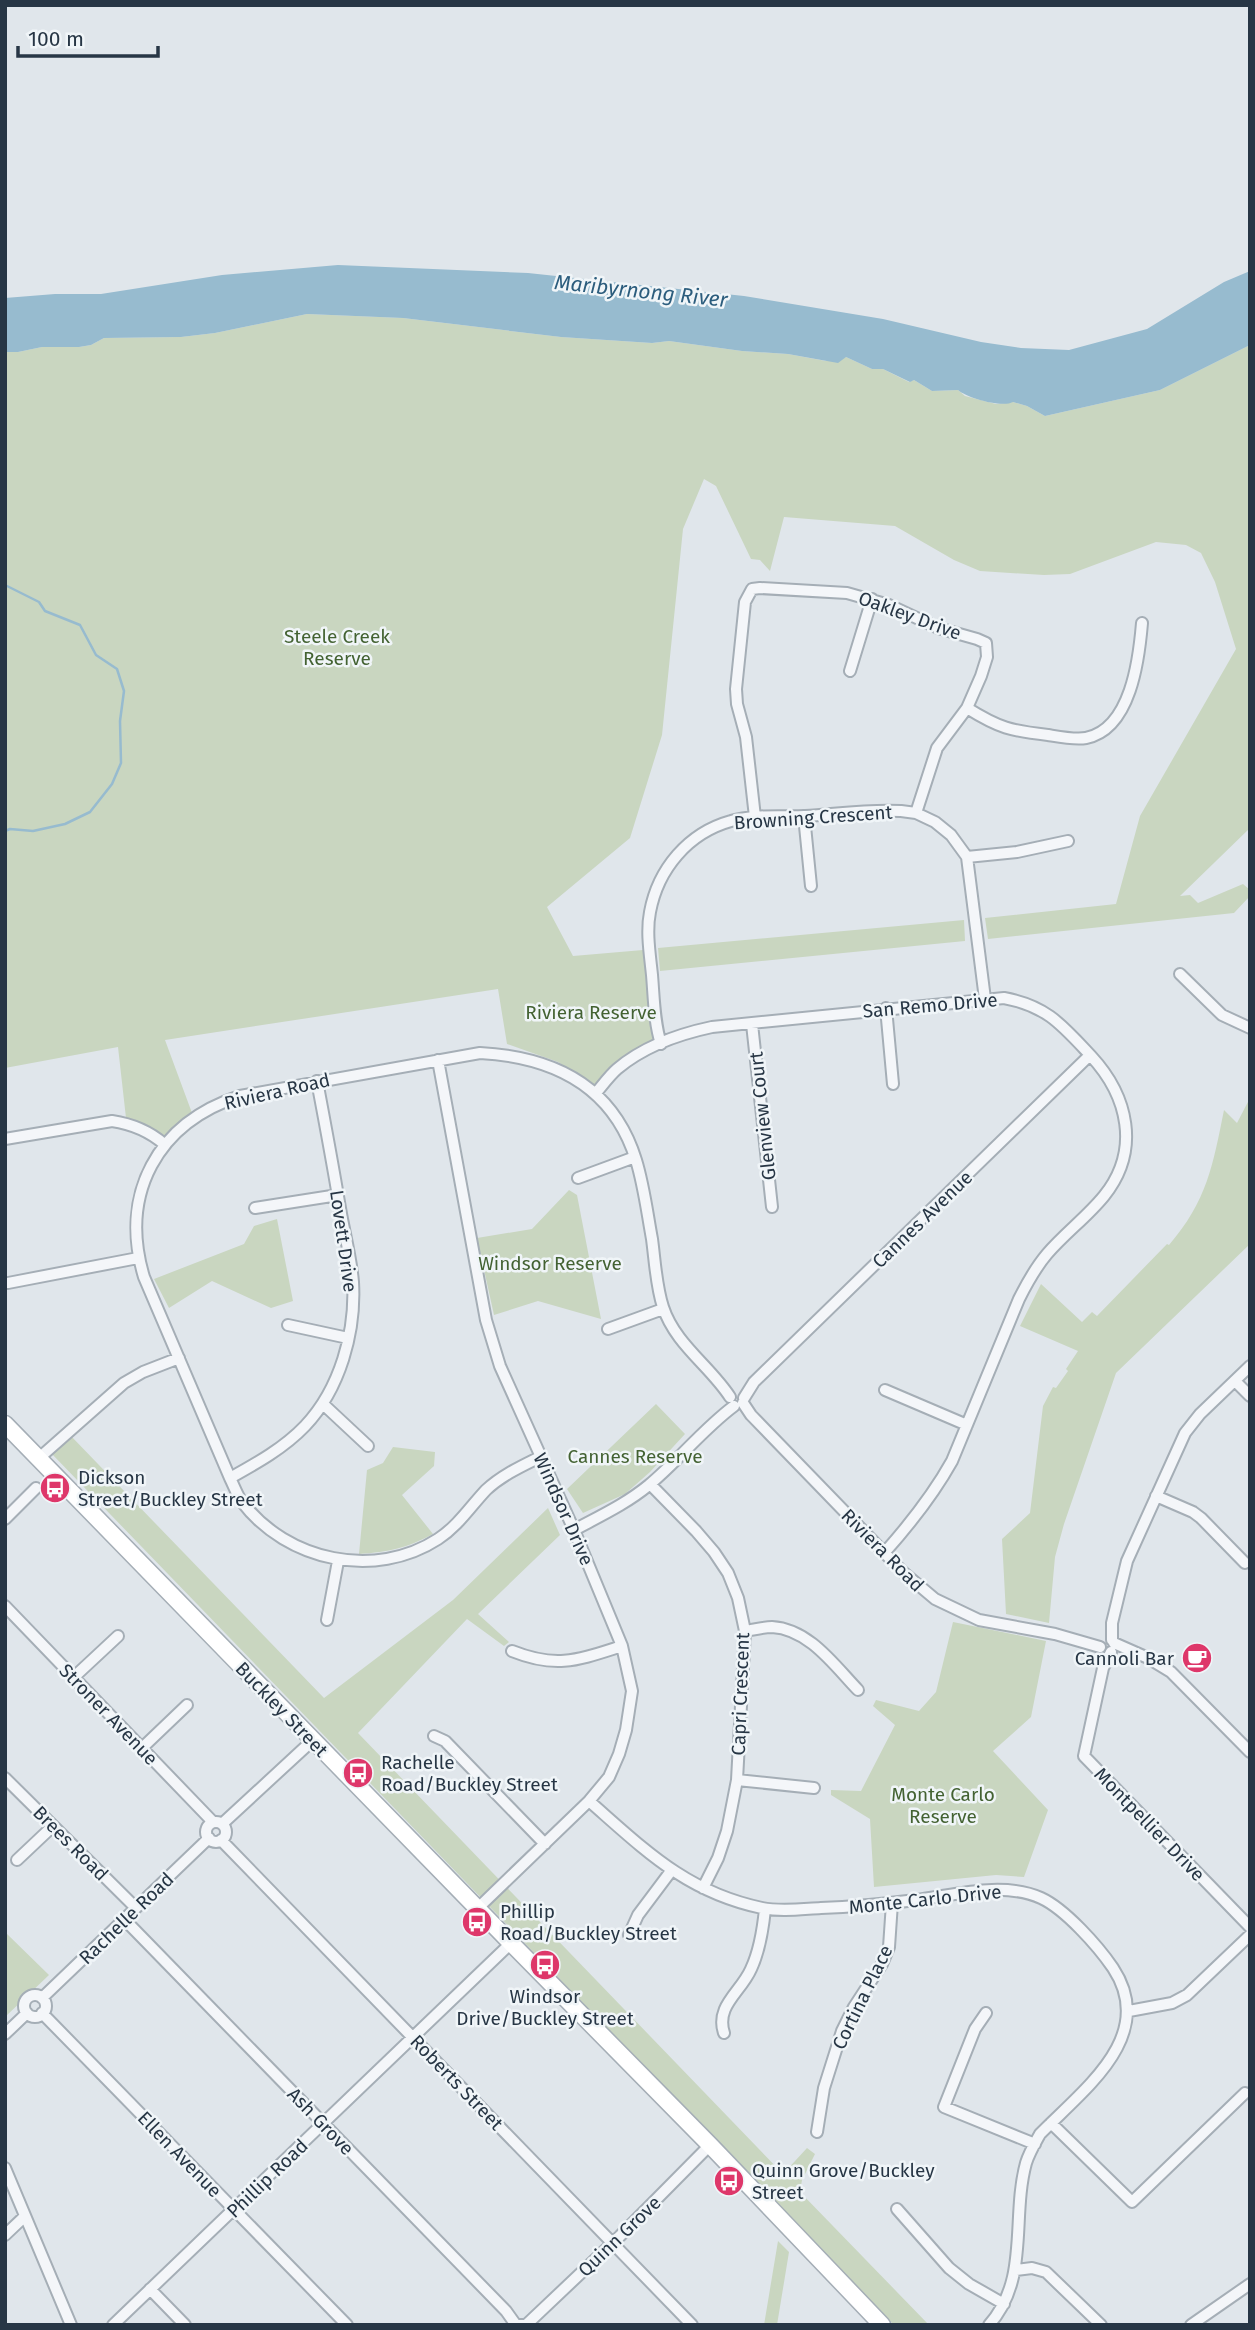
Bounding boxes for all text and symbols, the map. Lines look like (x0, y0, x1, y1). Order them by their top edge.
scale bar (18, 14, 158, 58)
text: 100 m (28, 26, 84, 52)
water label: Maribyrnong River (553, 269, 730, 313)
street label: Oakley Drive (855, 586, 964, 645)
park label: Steele Creek Reserve (284, 625, 390, 670)
street label: Browning Crescent (733, 800, 893, 835)
street label: San Remo Drive (862, 988, 998, 1023)
park label: Riviera Reserve (525, 1001, 657, 1024)
street label: Glenview Court (744, 1050, 781, 1181)
street label: Riviera Road (222, 1068, 332, 1115)
street label: Cannes Avenue (867, 1166, 977, 1273)
street label: Lovett Drive (325, 1188, 362, 1294)
park label: Windsor Reserve (478, 1252, 622, 1275)
park label: Cannes Reserve (567, 1445, 703, 1468)
street label: Windsor Drive (529, 1450, 599, 1569)
place label: Dickson Street/Buckley Street (78, 1466, 263, 1511)
bus stop icon: Dickson Street/Buckley Street (38, 1471, 72, 1505)
street label: Riviera Road (836, 1504, 929, 1597)
street label: Capri Crescent (727, 1632, 754, 1756)
cafe icon: Cannoli Bar (1180, 1641, 1214, 1675)
place label: Cannoli Bar (1075, 1647, 1175, 1670)
street label: Buckley Street (231, 1657, 333, 1762)
street label: Stroner Avenue (55, 1659, 163, 1770)
place label: Rachelle Road/Buckley Street (381, 1751, 558, 1796)
bus stop icon: Rachelle Road/Buckley Street (341, 1756, 375, 1790)
street label: Montpellier Drive (1090, 1763, 1210, 1886)
park label: Monte Carlo Reserve (891, 1783, 995, 1828)
street label: Brees Road (28, 1801, 113, 1886)
street label: Rachelle Road (74, 1868, 178, 1969)
street label: Monte Carlo Drive (848, 1880, 1002, 1919)
place label: Phillip Road/Buckley Street (500, 1900, 677, 1945)
bus stop icon: Phillip Road/Buckley Street (460, 1905, 494, 1939)
street label: Cortina Place (827, 1941, 898, 2053)
bus stop icon: Windsor Drive/Buckley Street (528, 1948, 562, 1982)
place label: Windsor Drive/Buckley Street (456, 1985, 634, 2030)
street label: Roberts Street (405, 2030, 508, 2135)
street label: Ash Grove (283, 2083, 359, 2160)
street label: Ellen Avenue (133, 2107, 226, 2202)
street label: Phillip Road (222, 2134, 313, 2223)
place label: Quinn Grove/Buckley Street (752, 2159, 935, 2204)
bus stop icon: Quinn Grove/Buckley Street (712, 2164, 746, 2198)
street label: Quinn Grove (573, 2191, 666, 2282)

